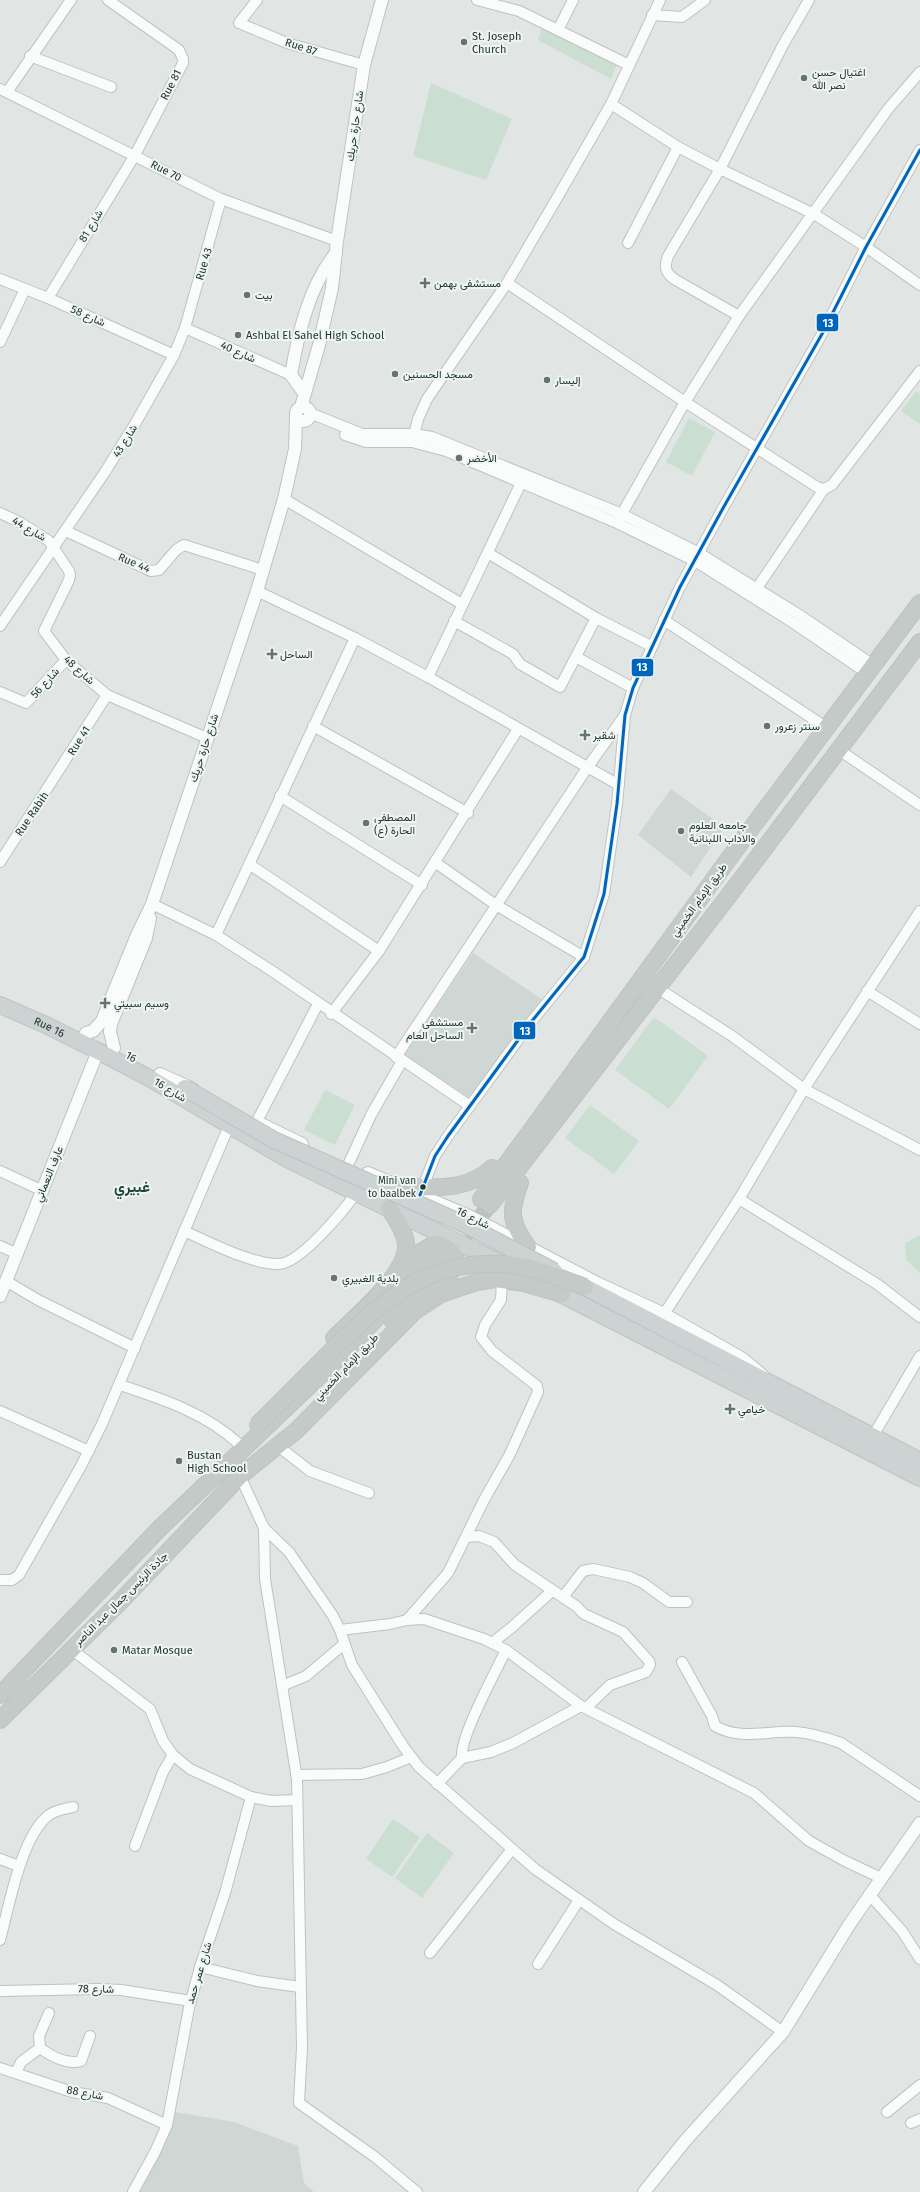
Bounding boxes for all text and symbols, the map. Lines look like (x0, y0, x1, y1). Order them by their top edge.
place label: St. Joseph Church (472, 30, 521, 56)
street label: Rue 87 (283, 36, 319, 58)
marker: St. Joseph Church (459, 37, 469, 47)
place label: اغتيال حسن نصر الله (812, 66, 866, 92)
street label: Rue 81 (158, 68, 184, 102)
marker: اغتيال حسن نصر الله (799, 73, 809, 83)
street label: شارع حارة حريك (344, 89, 367, 162)
street label: Rue 70 (148, 158, 184, 184)
street label: شارع 81 (76, 207, 107, 245)
street label: Rue 43 (193, 246, 215, 282)
marker: مستشفى بهمن (419, 277, 431, 289)
place label: مستشفى بهمن (434, 277, 501, 290)
place label: بيت (255, 289, 272, 302)
marker: بيت (242, 290, 252, 300)
street label: شارع 58 (68, 303, 108, 330)
line badge: 13 (816, 313, 839, 332)
text: 13 (823, 317, 834, 330)
place label: Ashbal El Sahel High School (246, 329, 384, 342)
marker: Ashbal El Sahel High School (233, 330, 243, 340)
street label: شارع 40 (218, 339, 258, 367)
place label: مسجد الحسنين (403, 368, 473, 381)
marker: مسجد الحسنين (390, 369, 400, 379)
place label: إليسار (554, 374, 581, 387)
marker: إليسار (542, 375, 552, 385)
street label: شارع 43 (110, 422, 141, 460)
place label: الأخضر (466, 452, 497, 465)
marker: الأخضر (454, 453, 464, 463)
street label: شارع 44 (9, 514, 48, 545)
street label: Rue 44 (116, 550, 152, 576)
place label: الساحل (280, 648, 313, 661)
marker: الساحل (267, 649, 277, 659)
street label: شارع 48 (60, 653, 97, 688)
line badge: 13 (631, 658, 654, 677)
text: 13 (637, 661, 648, 674)
street label: شارع 56 (28, 665, 63, 702)
street label: شارع حارة حريك (187, 712, 222, 784)
place label: سنتر زعرور (774, 720, 820, 733)
marker: سنتر زعرور (762, 721, 772, 731)
street label: Rue 41 (65, 724, 93, 758)
place label: شقير (592, 729, 616, 742)
marker: شقير (580, 730, 590, 740)
street label: Rue Rabih (12, 789, 52, 839)
place label: المصطفى الحارة (ع) (374, 811, 416, 838)
marker: المصطفى الحارة (ع) (361, 818, 371, 828)
place label: جامعه العلوم والاداب اللبنانية (689, 819, 756, 845)
marker: جامعه العلوم والاداب اللبنانية (676, 826, 686, 836)
street label: طريق الإمام الخميني (668, 861, 732, 941)
marker: وسيم سبيتي (99, 997, 111, 1009)
place label: وسيم سبيتي (114, 997, 169, 1013)
street label: Rue 16 (32, 1014, 67, 1040)
place label: مستشفى الساحل العام (406, 1016, 463, 1043)
line badge: 13 (513, 1021, 536, 1040)
marker: مستشفى الساحل العام (466, 1022, 478, 1034)
text: 13 (520, 1025, 531, 1038)
street label: 16 (123, 1049, 139, 1065)
street label: شارع 16 (151, 1075, 189, 1106)
street label: عارف النعماني (32, 1144, 69, 1205)
place label: Mini van to baalbek (368, 1175, 417, 1200)
district label: غبيري (114, 1178, 150, 1200)
marker: Mini van to baalbek (418, 1182, 428, 1192)
street label: شارع 16 (454, 1204, 492, 1233)
place label: بلدية الغبيري (342, 1272, 399, 1288)
marker: بلدية الغبيري (329, 1273, 339, 1283)
street label: طريق الإمام الخميني (311, 1331, 383, 1405)
place label: خيامي (738, 1403, 765, 1419)
marker: خيامي (725, 1404, 735, 1414)
place label: Bustan High School (187, 1449, 246, 1475)
marker: Bustan High School (174, 1456, 184, 1466)
street label: جادة الرئيس جمال عبد الناصر (71, 1549, 171, 1649)
place label: Matar Mosque (122, 1644, 193, 1657)
marker: Matar Mosque (109, 1645, 119, 1655)
street label: شارع عمر حمد (183, 1940, 216, 2006)
street label: شارع 78 (78, 1982, 114, 1997)
street label: شارع 88 (65, 2083, 105, 2104)

